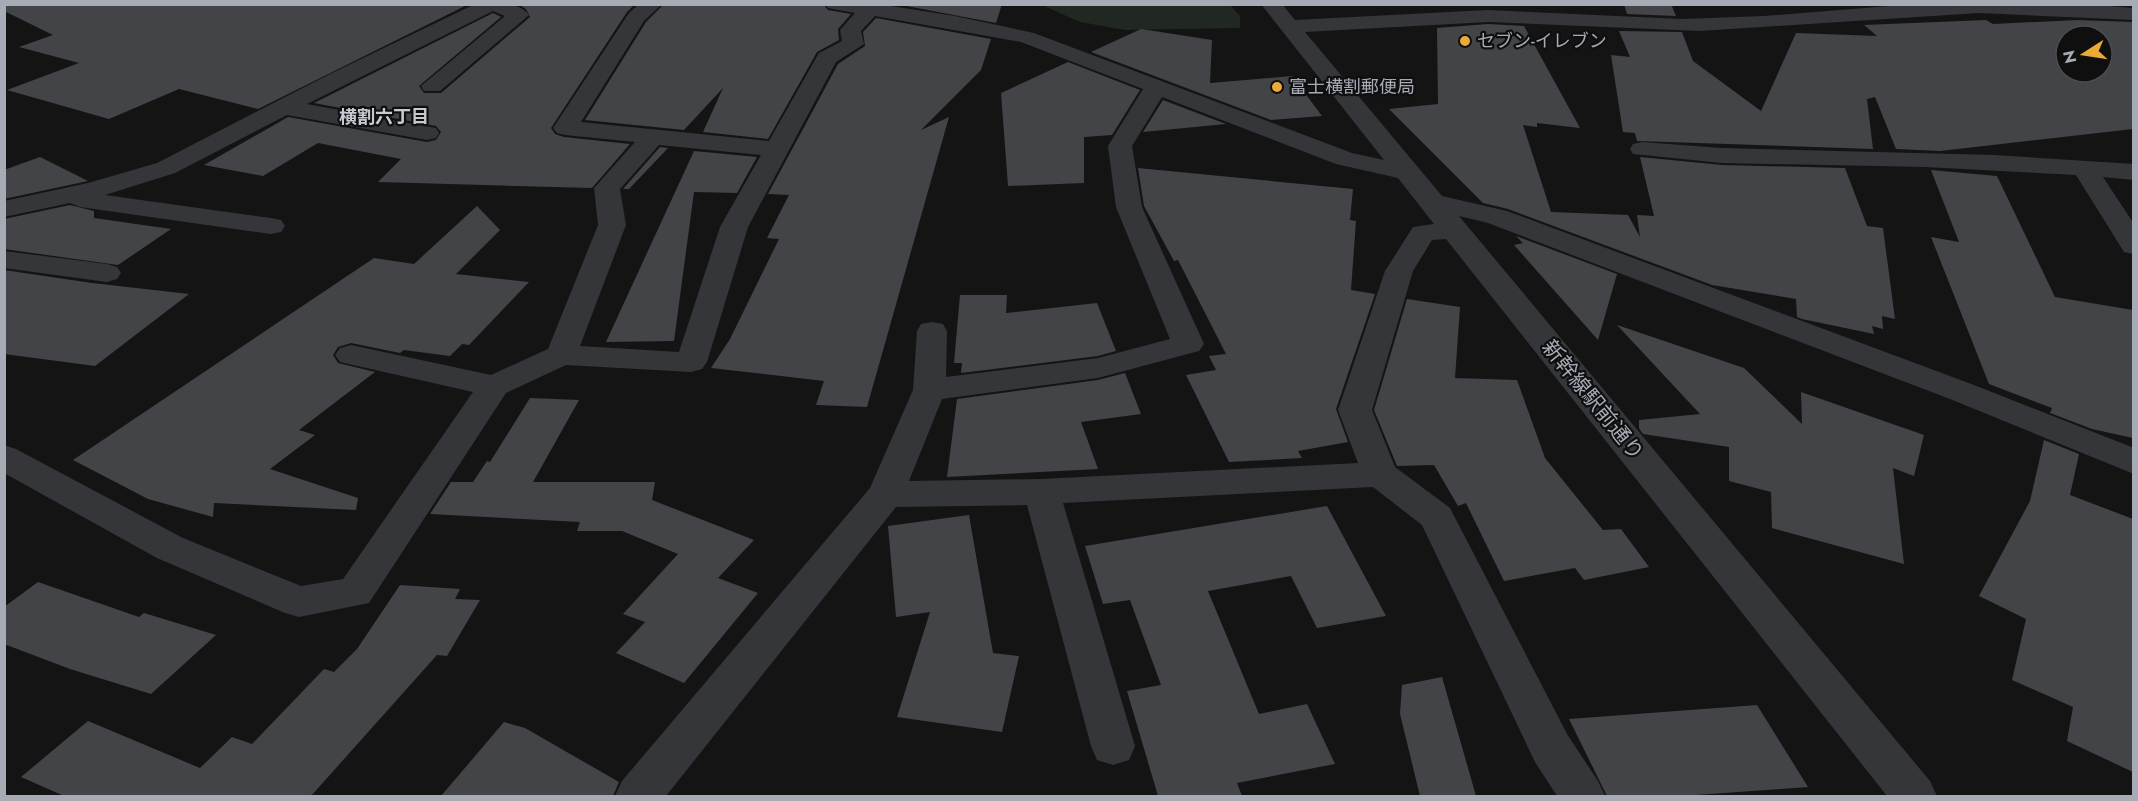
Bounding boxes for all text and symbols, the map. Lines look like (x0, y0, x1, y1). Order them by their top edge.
north arrow (2054, 24, 2114, 84)
place label: セブン-イレブン (1477, 28, 1607, 54)
marker: セブン-イレブン (1458, 34, 1472, 48)
text: N (2057, 48, 2082, 66)
place label: 富士横割郵便局 (1289, 74, 1415, 100)
marker: 富士横割郵便局 (1270, 80, 1284, 94)
district label: 横割六丁目 (339, 104, 429, 130)
street label: 新幹線駅前通り (1535, 333, 1651, 467)

